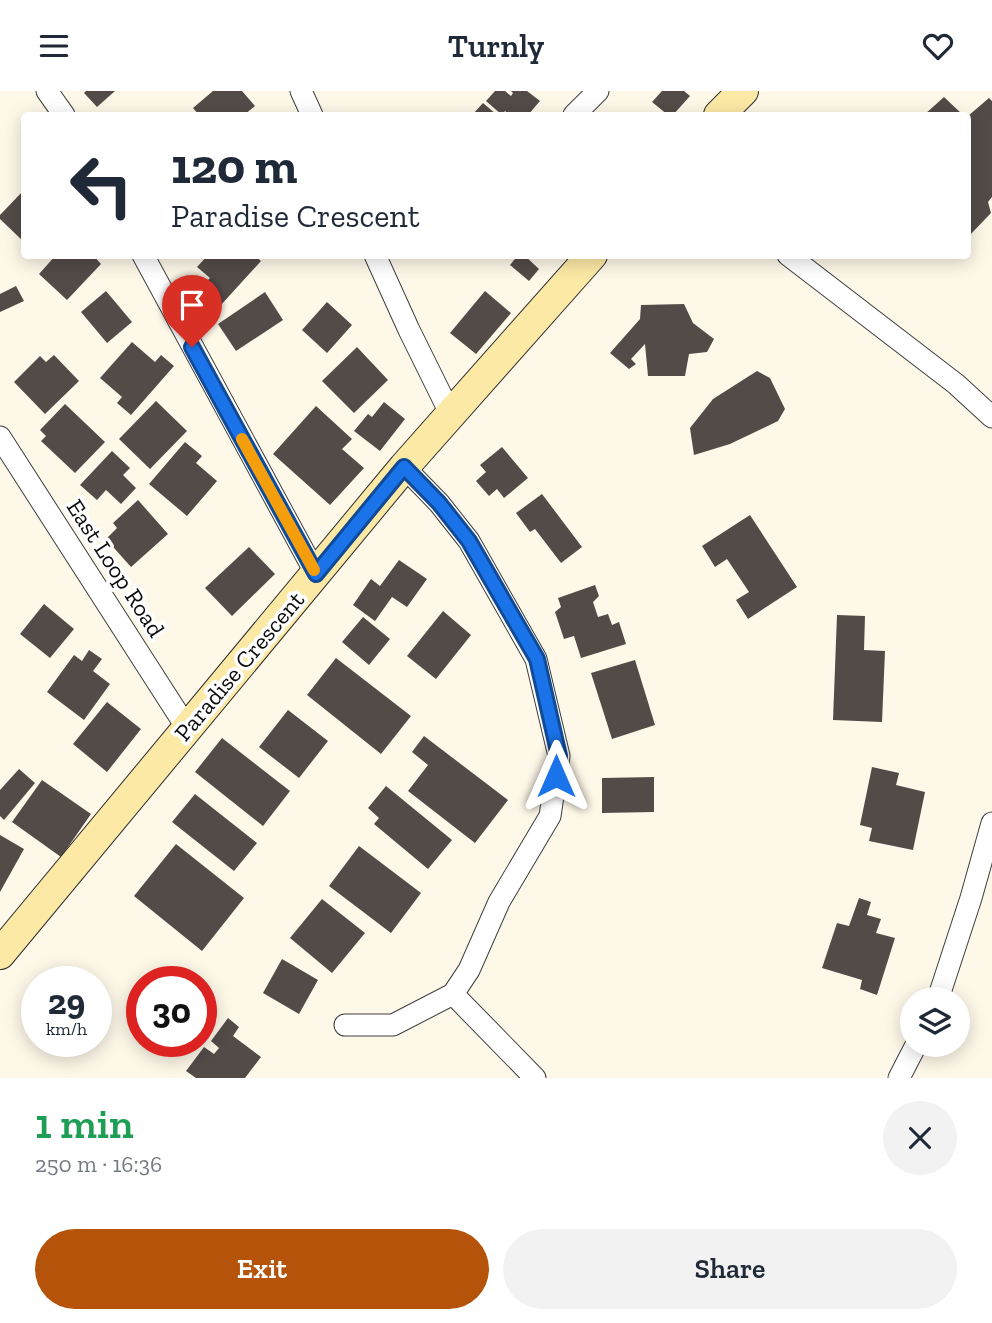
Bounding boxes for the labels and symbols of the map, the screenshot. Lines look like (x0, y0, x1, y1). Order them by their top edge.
pin (162, 275, 222, 347)
street label: East Loop Road (61, 494, 171, 642)
street label: Paradise Crescent (168, 585, 310, 747)
position arrow (519, 739, 593, 813)
speed limit sign: 30 (126, 966, 217, 1057)

